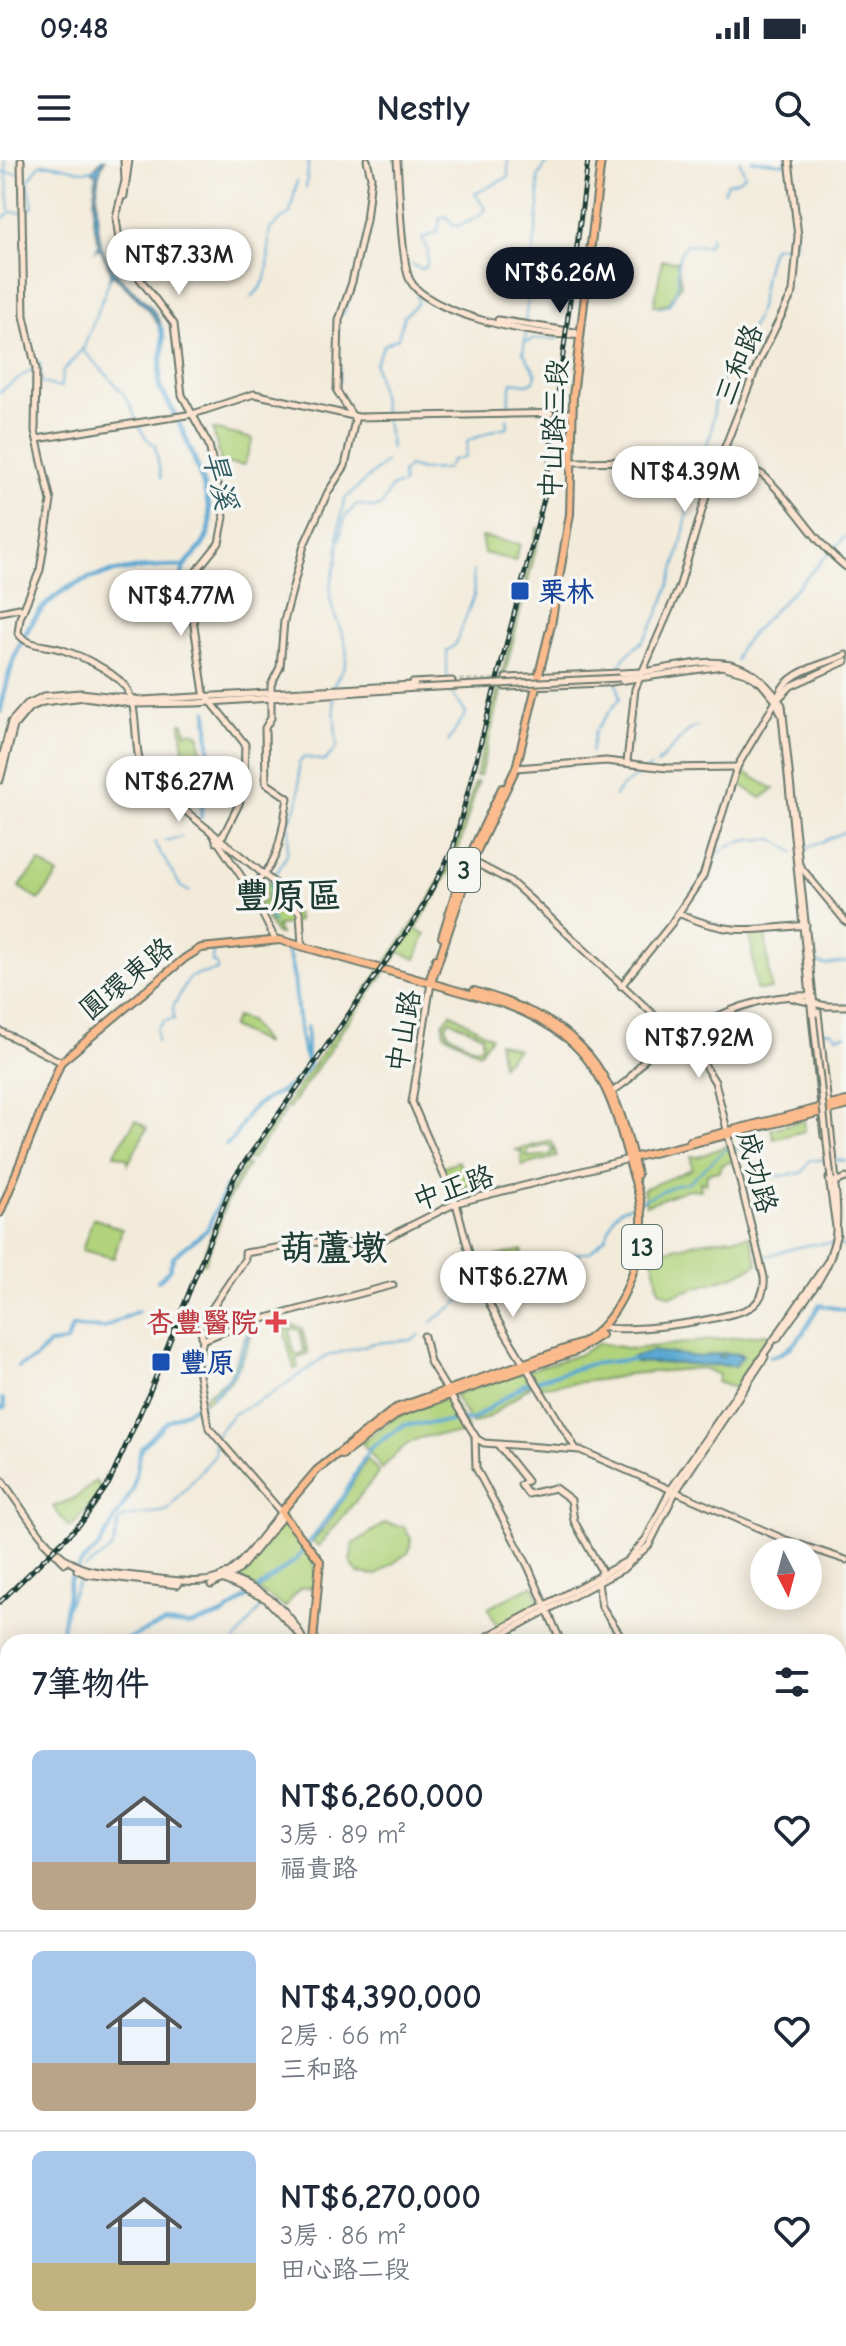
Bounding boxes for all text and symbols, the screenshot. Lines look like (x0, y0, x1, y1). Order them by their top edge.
text: 09:48 (40, 11, 109, 46)
icon: menu (32, 86, 76, 130)
icon: search (770, 86, 814, 130)
text: Nestly (376, 88, 470, 129)
pin: NT$7.33M (96, 229, 262, 297)
text: NT$7.33M (124, 240, 234, 270)
pin: NT$6.26M (477, 247, 643, 315)
text: NT$6.26M (504, 258, 616, 288)
street label: 三和路 (708, 319, 769, 409)
street label: 中山路三段 (534, 358, 574, 500)
pin: NT$4.39M (602, 446, 768, 514)
water label: 旱溪 (195, 447, 244, 515)
text: NT$4.39M (630, 457, 740, 487)
pin: NT$4.77M (98, 570, 264, 638)
place label: 栗林 (538, 576, 594, 608)
marker: 栗林 (509, 580, 531, 602)
text: NT$4.77M (127, 581, 235, 611)
pin: NT$6.27M (96, 756, 262, 824)
text: NT$6.27M (124, 767, 234, 797)
road number: 3 (448, 848, 480, 892)
district label: 豐原區 (234, 876, 342, 917)
street label: 圓環東路 (73, 931, 180, 1026)
street label: 中山路 (381, 987, 427, 1075)
pin: NT$7.92M (616, 1012, 782, 1080)
text: NT$7.92M (644, 1023, 754, 1053)
street label: 成功路 (731, 1128, 783, 1217)
street label: 中正路 (408, 1159, 498, 1217)
road number: 13 (622, 1225, 662, 1269)
district label: 葫蘆墩 (279, 1228, 387, 1269)
pin: NT$6.27M (430, 1251, 596, 1319)
text: NT$6.27M (458, 1262, 568, 1292)
place label: 杏豐醫院 (146, 1307, 258, 1339)
marker: 杏豐醫院 (265, 1311, 287, 1333)
place label: 豐原 (179, 1347, 235, 1379)
marker: 豐原 (150, 1351, 172, 1373)
north arrow (750, 1538, 822, 1610)
map controls (750, 1538, 822, 1610)
icon: filters (770, 1660, 814, 1704)
text: 7筆物件 (32, 1664, 149, 1704)
text: NT$6,260,000 (280, 1776, 484, 1816)
icon: home (96, 1782, 192, 1878)
icon: heart (770, 1808, 814, 1852)
text: 3房 · 89 m² (280, 1820, 405, 1850)
text: 福貴路 (280, 1854, 358, 1884)
text: NT$4,390,000 (280, 1977, 482, 2017)
icon: home (96, 1983, 192, 2079)
icon: heart (770, 2009, 814, 2053)
text: 2房 · 66 m² (280, 2021, 406, 2051)
text: 三和路 (280, 2055, 358, 2085)
text: NT$6,270,000 (280, 2177, 481, 2217)
icon: home (96, 2183, 192, 2279)
icon: heart (770, 2209, 814, 2253)
text: 3房 · 86 m² (280, 2221, 405, 2251)
text: 田心路二段 (280, 2255, 410, 2285)

